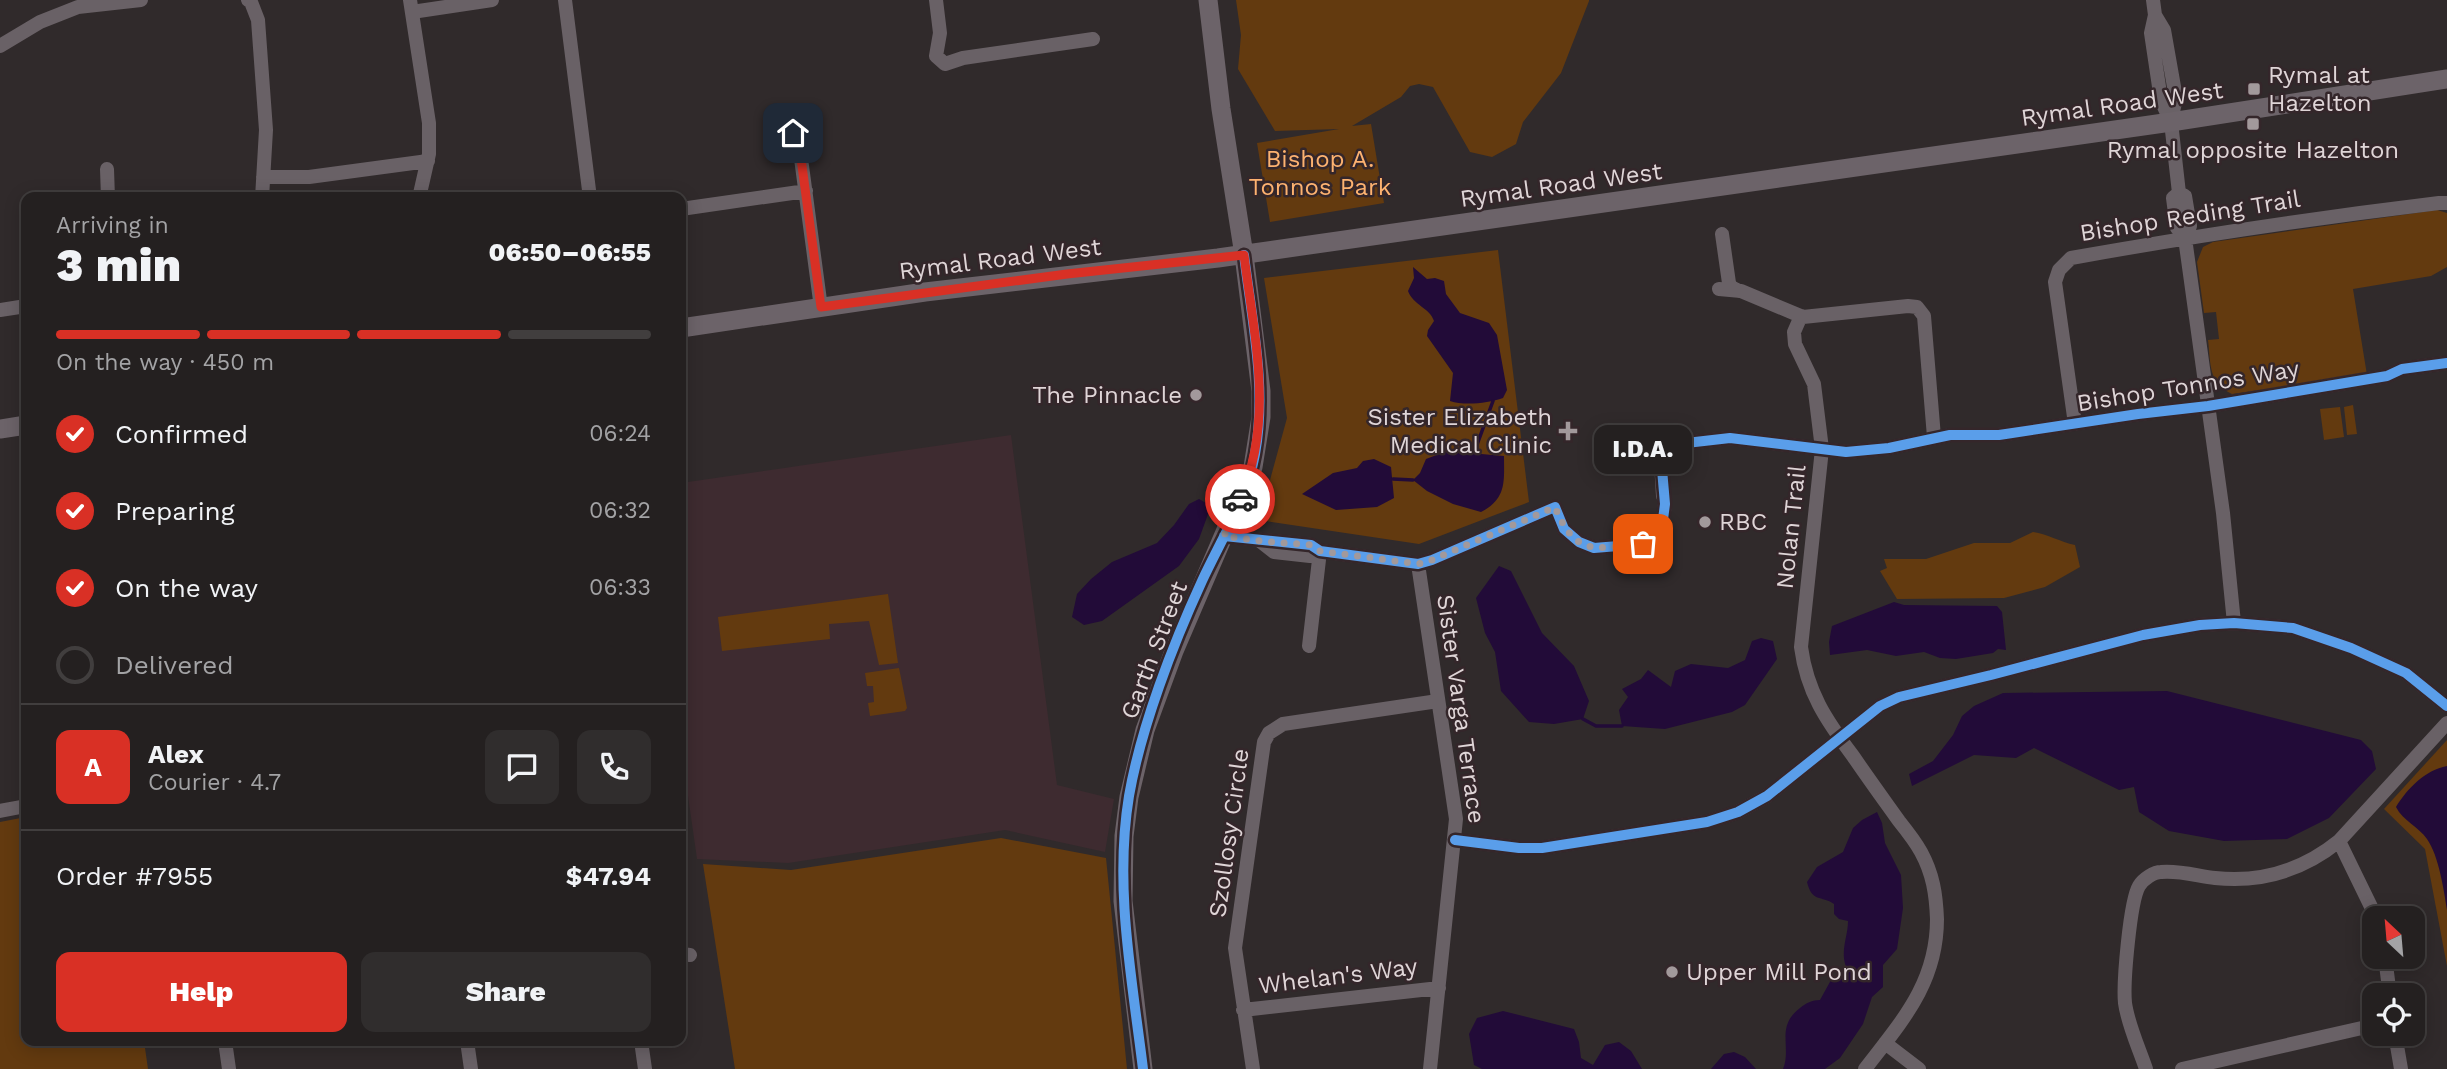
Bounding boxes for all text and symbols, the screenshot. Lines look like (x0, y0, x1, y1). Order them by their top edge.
place label: Rymal at Hazelton (2268, 61, 2372, 117)
street label: Rymal Road West (2019, 76, 2225, 132)
marker: Rymal at Hazelton (2246, 81, 2262, 97)
pin (763, 103, 823, 163)
icon: home (774, 114, 812, 152)
marker: Rymal opposite Hazelton (2245, 116, 2261, 132)
place label: Rymal opposite Hazelton (2107, 136, 2399, 164)
park label: Bishop A. Tonnos Park (1249, 145, 1392, 201)
street label: Rymal Road West (1458, 157, 1664, 213)
street label: Bishop Reding Trail (2078, 185, 2303, 247)
text: Arriving in (56, 212, 169, 239)
street label: Rymal Road West (897, 233, 1103, 285)
text: 06:50–06:55 (489, 237, 651, 267)
text: 3 min (56, 238, 181, 292)
text: On the way · 450 m (56, 349, 274, 376)
street label: Bishop Tonnos Way (2075, 355, 2302, 417)
place label: The Pinnacle (1032, 381, 1182, 409)
marker: The Pinnacle (1188, 387, 1204, 403)
place label: Sister Elizabeth Medical Clinic (1367, 403, 1552, 459)
icon: check (56, 415, 94, 453)
text: Confirmed (115, 419, 248, 449)
text: 06:24 (589, 420, 651, 447)
marker: Sister Elizabeth Medical Clinic (1558, 421, 1578, 441)
callout: I.D.A. (1594, 425, 1692, 474)
text: I.D.A. (1613, 436, 1673, 463)
street label: Nolan Trail (1771, 463, 1812, 591)
courier (1205, 464, 1275, 534)
icon: car (1221, 480, 1259, 518)
icon: check (56, 492, 94, 530)
text: Preparing (115, 496, 235, 526)
text: 06:32 (589, 497, 651, 524)
place label: RBC (1719, 508, 1767, 536)
pin (1613, 514, 1673, 574)
marker: RBC (1697, 514, 1713, 530)
icon: bag (1624, 525, 1662, 563)
icon: check (56, 569, 94, 607)
text: On the way (115, 573, 258, 603)
text: 06:33 (589, 574, 651, 601)
street label: Garth Street (1115, 577, 1193, 723)
street label: Sister Varga Terrace (1431, 593, 1491, 825)
text: Delivered (115, 650, 234, 680)
button: chat (485, 730, 559, 804)
button: phone (577, 730, 651, 804)
text: Alex (148, 739, 204, 769)
street label: Szollosy Circle (1203, 747, 1255, 919)
text: A (84, 752, 102, 782)
text: Courier · 4.7 (148, 769, 281, 796)
text: Order #7955 (56, 861, 213, 891)
text: $47.94 (566, 861, 651, 891)
north arrow (2362, 906, 2426, 970)
map controls (2362, 906, 2425, 1046)
button: Help (56, 952, 347, 1032)
button: Share (361, 952, 651, 1032)
street label: Whelan's Way (1257, 952, 1420, 1000)
place label: Upper Mill Pond (1686, 958, 1872, 986)
marker: Upper Mill Pond (1664, 964, 1680, 980)
button: locate (2362, 983, 2425, 1046)

